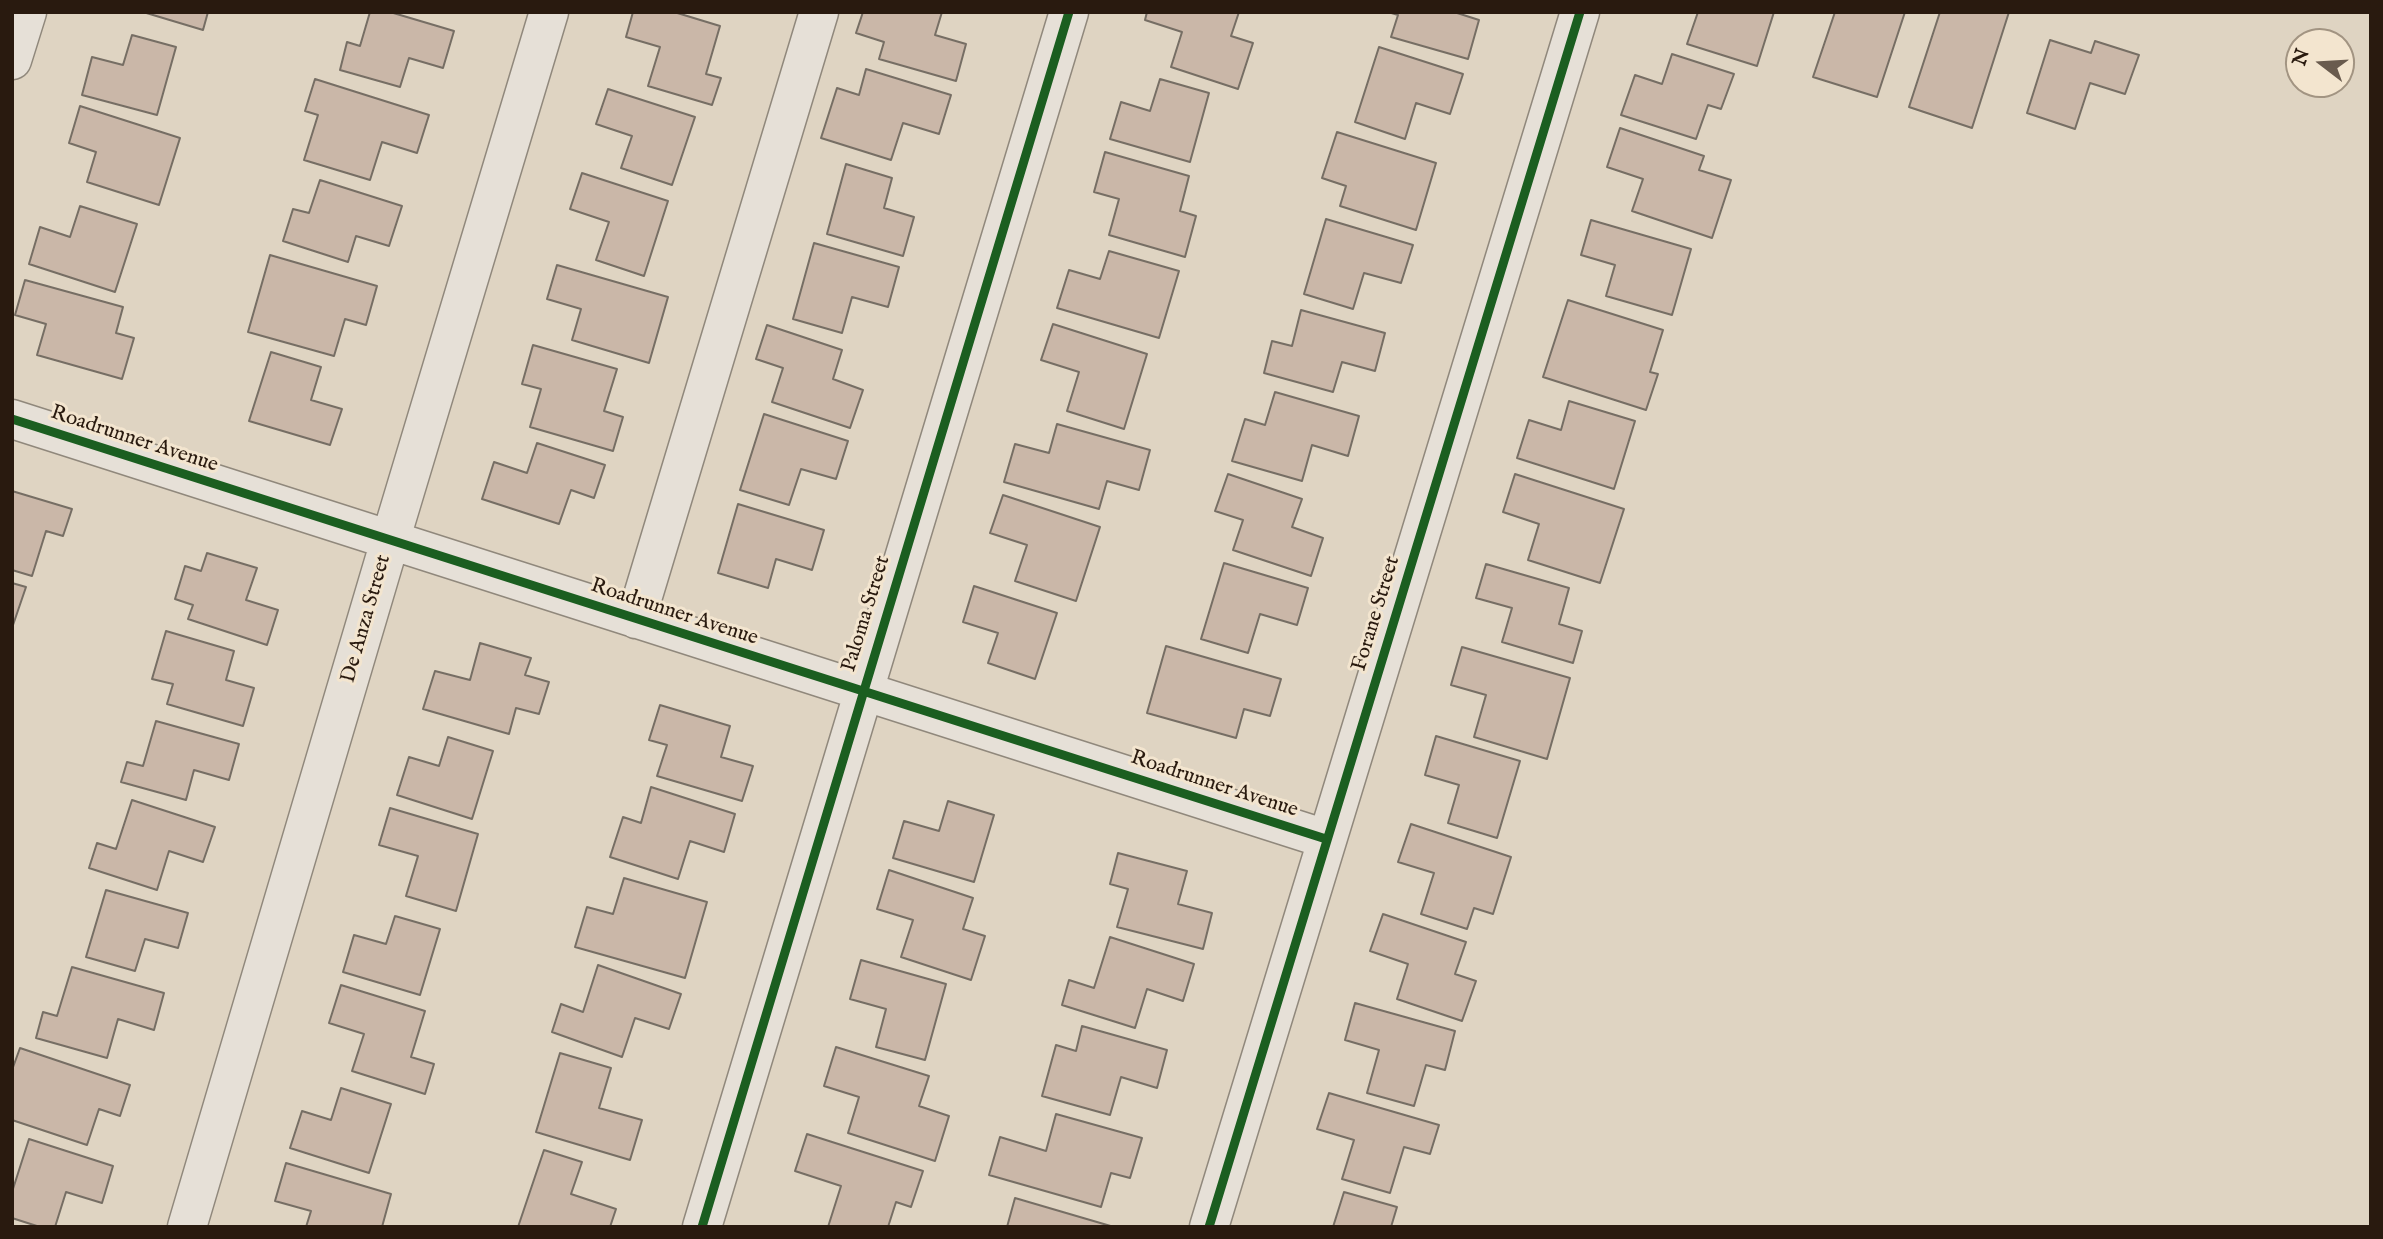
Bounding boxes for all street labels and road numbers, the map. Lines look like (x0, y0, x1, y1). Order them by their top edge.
street label: Roadrunner Avenue (47, 401, 221, 479)
street label: De Anza Street (337, 552, 397, 686)
street label: Paloma Street (837, 553, 897, 675)
street label: Forane Street (1348, 554, 1406, 674)
street label: Roadrunner Avenue (587, 574, 761, 652)
street label: Roadrunner Avenue (1127, 746, 1301, 824)

